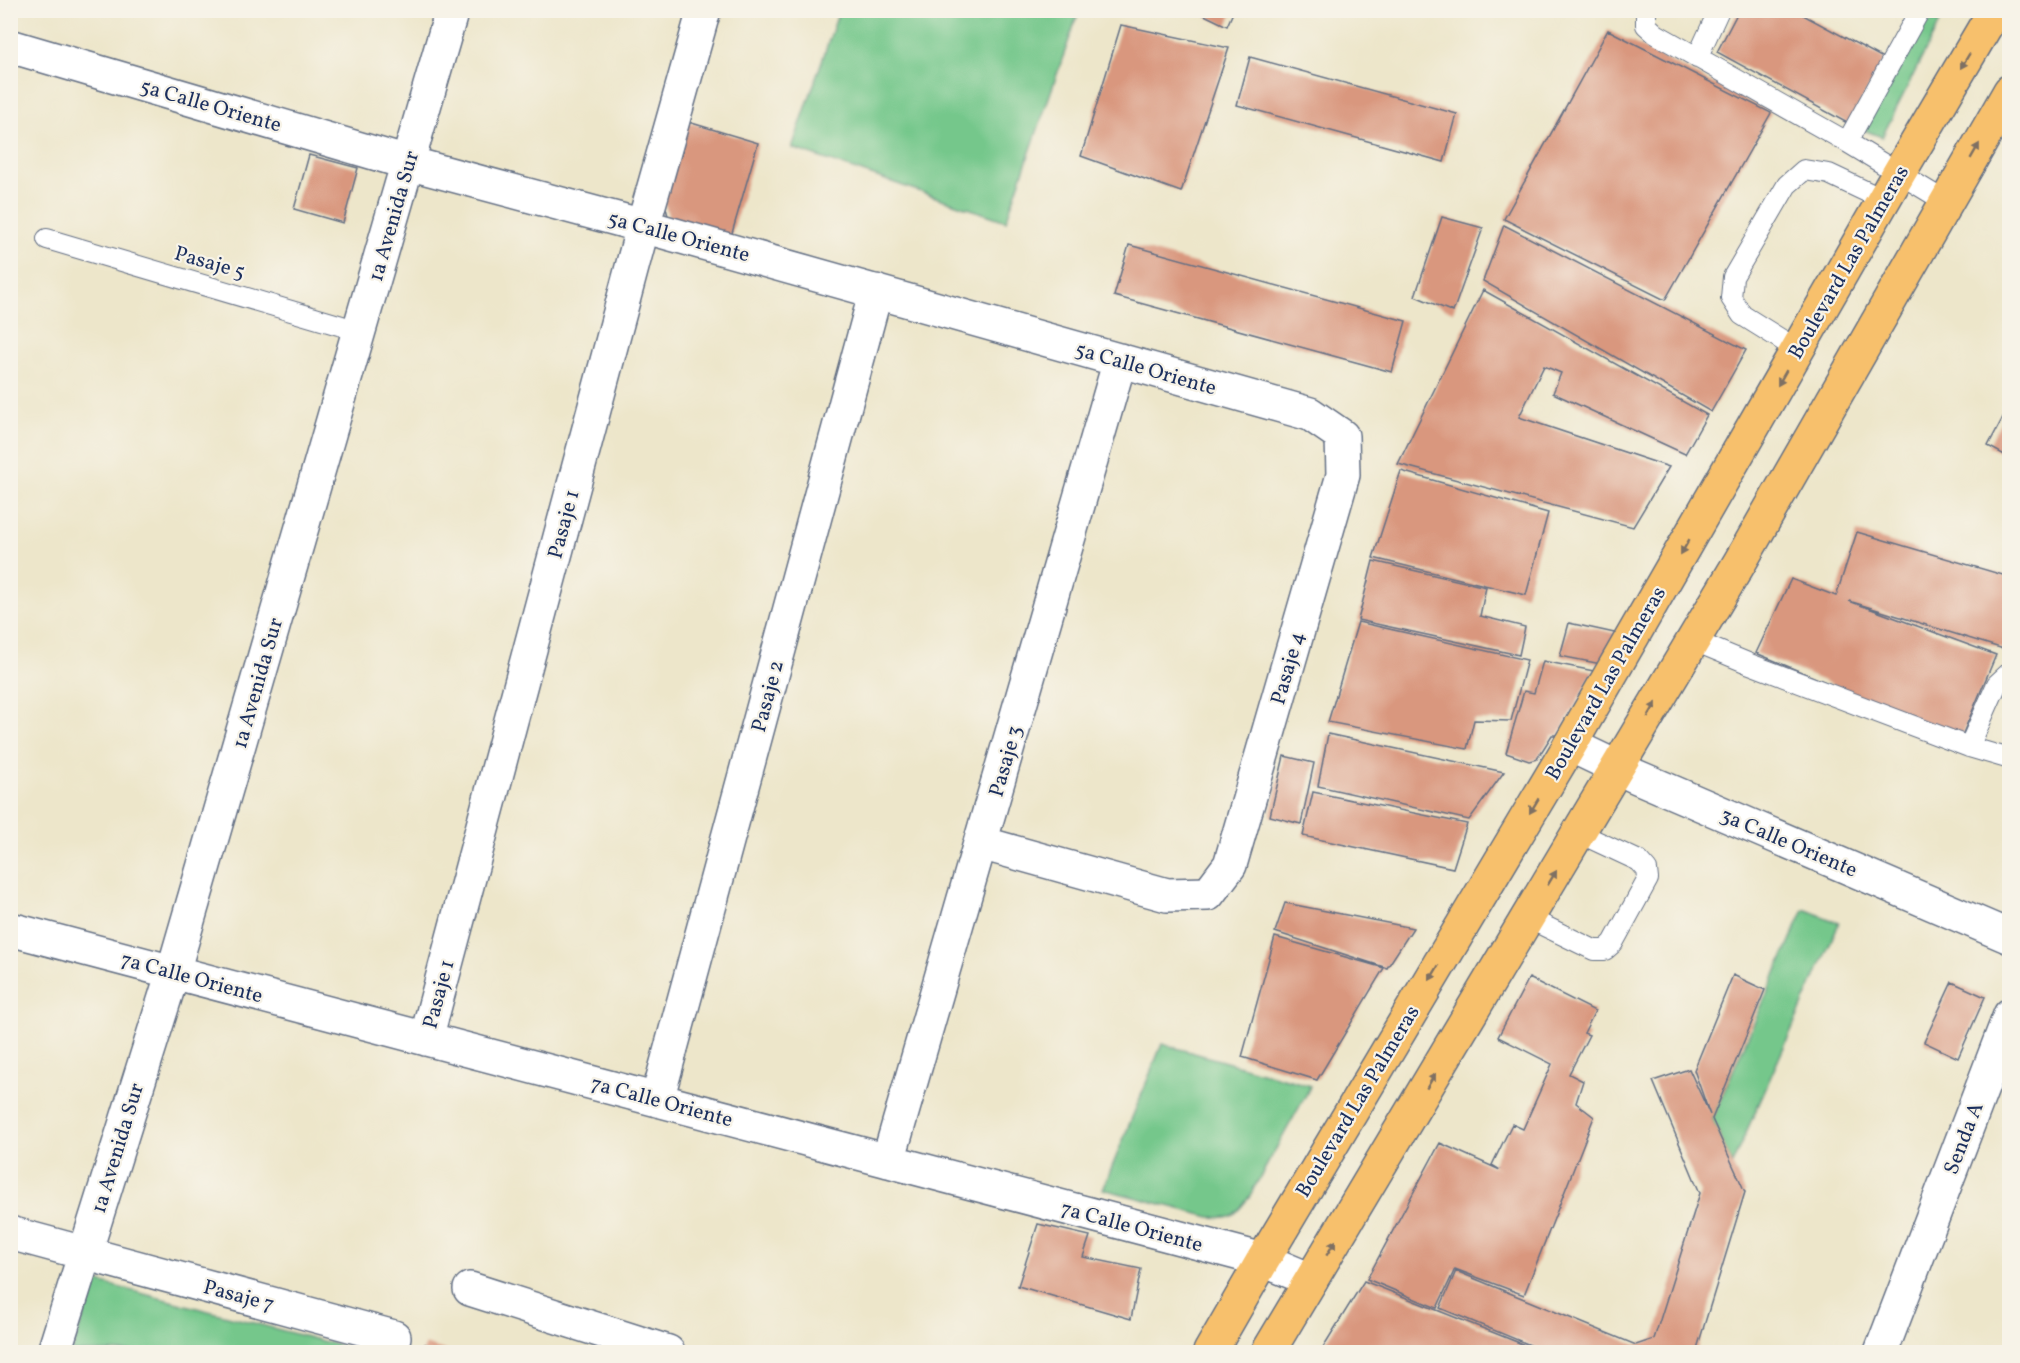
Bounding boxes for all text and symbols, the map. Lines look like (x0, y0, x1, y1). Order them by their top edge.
one-way arrow (1960, 53, 1970, 70)
street label: 5a Calle Oriente (137, 72, 285, 140)
one-way arrow (1970, 142, 1980, 159)
street label: 1a Avenida Sur (362, 147, 427, 285)
street label: Boulevard Las Palmeras (1782, 160, 1917, 365)
street label: 5a Calle Oriente (604, 205, 753, 270)
street label: Pasaje 5 (171, 240, 248, 287)
street label: 5a Calle Oriente (1072, 335, 1220, 403)
one-way arrow (1777, 370, 1788, 386)
street label: Pasaje 1 (541, 487, 588, 562)
one-way arrow (1679, 539, 1690, 555)
street label: Boulevard Las Palmeras (1539, 581, 1674, 786)
street label: 1a Avenida Sur (226, 614, 291, 752)
street label: Pasaje 4 (1264, 628, 1313, 708)
street label: Pasaje 2 (745, 657, 792, 736)
one-way arrow (1646, 702, 1657, 718)
street label: Pasaje 3 (982, 722, 1030, 800)
one-way arrow (1528, 798, 1539, 814)
street label: 3a Calle Oriente (1715, 801, 1861, 885)
one-way arrow (1547, 870, 1558, 886)
street label: 7a Calle Oriente (117, 946, 266, 1011)
street label: Pasaje 1 (416, 957, 463, 1032)
one-way arrow (1428, 965, 1439, 981)
street label: Boulevard Las Palmeras (1289, 1000, 1427, 1203)
street label: 7a Calle Oriente (587, 1070, 736, 1135)
one-way arrow (1425, 1073, 1436, 1089)
street label: 1a Avenida Sur (85, 1080, 152, 1217)
street label: Senda A (1937, 1098, 1992, 1179)
street label: 7a Calle Oriente (1057, 1195, 1206, 1260)
one-way arrow (1325, 1240, 1336, 1256)
street label: Pasaje 7 (200, 1273, 277, 1320)

